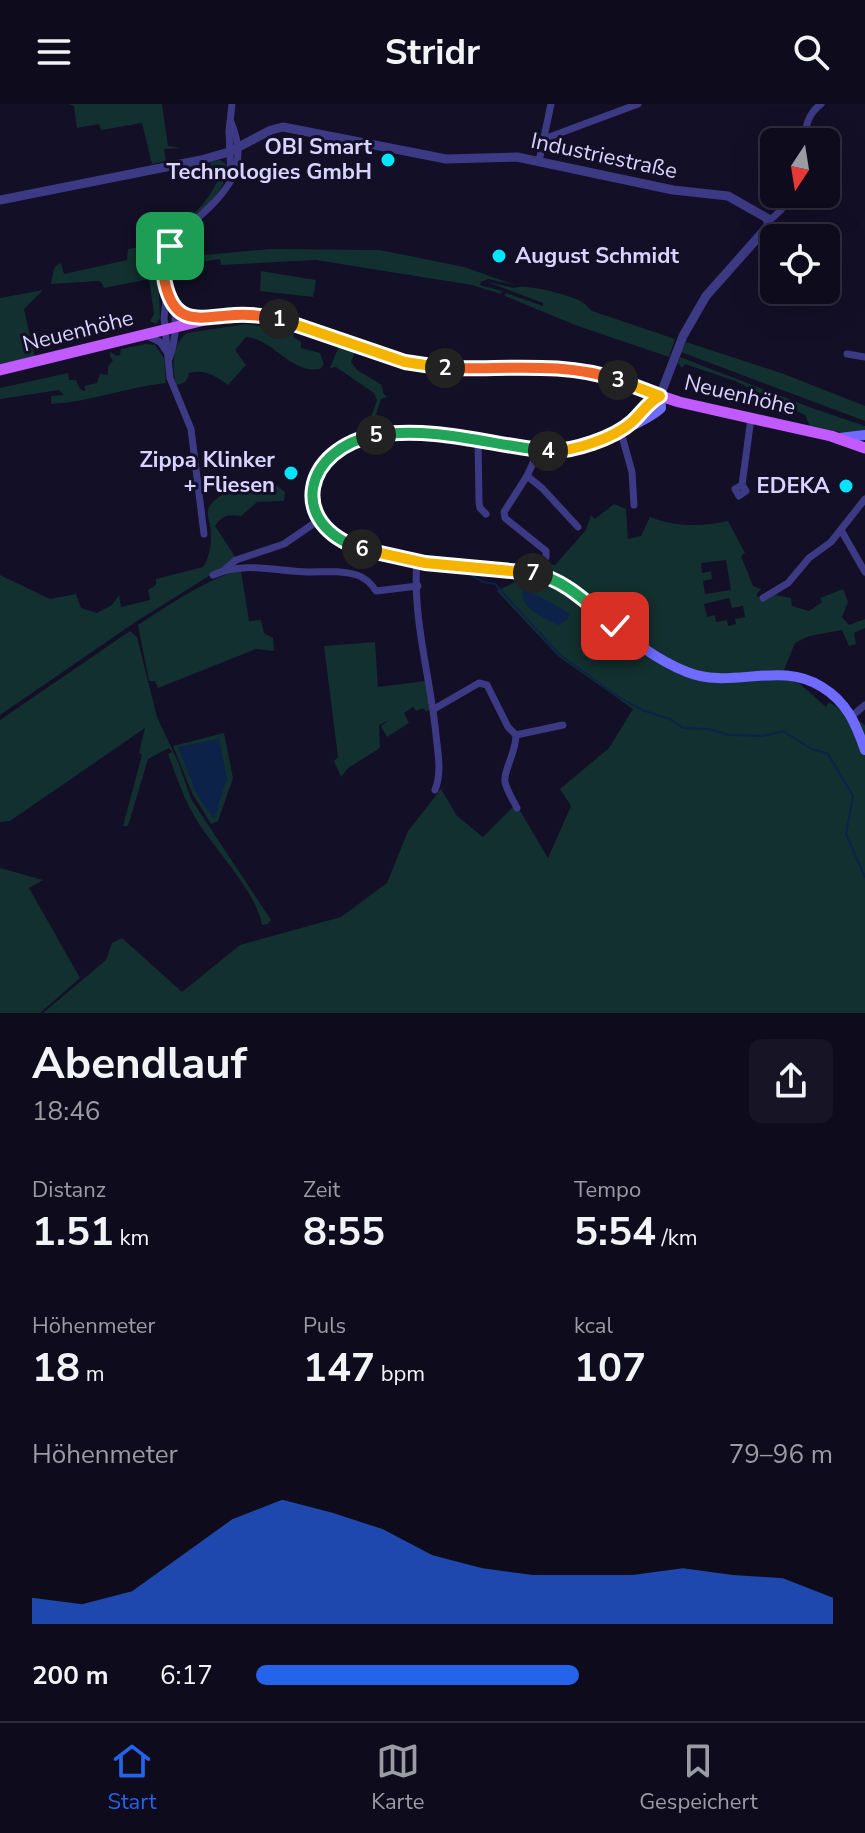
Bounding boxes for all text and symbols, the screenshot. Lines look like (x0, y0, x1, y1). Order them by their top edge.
text: Stridr (385, 28, 480, 77)
icon: menu (32, 30, 76, 74)
icon: search (789, 30, 833, 74)
street label: Industriestraße (528, 126, 680, 186)
north arrow (760, 128, 840, 208)
map controls (760, 128, 840, 304)
place label: OBI Smart Technologies GmbH (167, 132, 373, 187)
marker: OBI Smart Technologies GmbH (379, 151, 397, 169)
pin (136, 212, 204, 280)
icon: arrive (148, 224, 192, 268)
button: locate (760, 224, 840, 304)
place label: August Schmidt (515, 241, 679, 271)
marker: August Schmidt (490, 247, 508, 265)
pin: 1 (259, 299, 299, 339)
street label: Neuenhöhe (19, 303, 137, 359)
text: 1 (272, 304, 286, 334)
pin: 2 (425, 348, 465, 388)
text: 2 (438, 353, 452, 383)
pin: 3 (598, 360, 638, 400)
text: 3 (611, 365, 625, 395)
street label: Neuenhöhe (681, 368, 799, 422)
pin: 5 (356, 415, 396, 455)
text: 5 (369, 420, 383, 450)
pin: 4 (528, 431, 568, 471)
text: 4 (541, 436, 555, 466)
place label: Zippa Klinker + Fliesen (139, 445, 275, 500)
marker: Zippa Klinker + Fliesen (282, 464, 300, 482)
place label: EDEKA (757, 471, 831, 501)
marker: EDEKA (837, 477, 855, 495)
pin: 6 (342, 529, 382, 569)
text: 6 (355, 534, 369, 564)
pin: 7 (513, 553, 553, 593)
text: 7 (526, 558, 540, 588)
pin (581, 592, 649, 660)
icon: check (593, 604, 637, 648)
text: Abendlauf (32, 1034, 247, 1094)
button: share (749, 1039, 833, 1123)
text: 18:46 (32, 1094, 100, 1129)
text: Distanz (32, 1175, 106, 1205)
text: Zeit (303, 1175, 340, 1205)
text: Tempo (574, 1175, 641, 1205)
text: 1.51 (32, 1205, 114, 1259)
text: 8:55 (303, 1205, 385, 1259)
text: 5:54 (574, 1205, 656, 1259)
text: km (114, 1223, 149, 1253)
text: /km (656, 1223, 698, 1253)
text: Höhenmeter (32, 1311, 155, 1341)
text: Puls (303, 1311, 346, 1341)
text: kcal (574, 1311, 613, 1341)
text: 18 (32, 1341, 80, 1395)
text: 147 (303, 1341, 375, 1395)
text: 107 (574, 1341, 646, 1395)
text: m (80, 1359, 105, 1389)
text: bpm (375, 1359, 425, 1389)
text: Höhenmeter (32, 1437, 178, 1472)
text: 79–96 m (729, 1437, 833, 1472)
text: 200 m (32, 1658, 109, 1693)
text: 6:17 (160, 1658, 213, 1693)
tab: Start (107, 1739, 156, 1817)
tab: Karte (371, 1739, 424, 1817)
tab: Gespeichert (639, 1739, 758, 1817)

